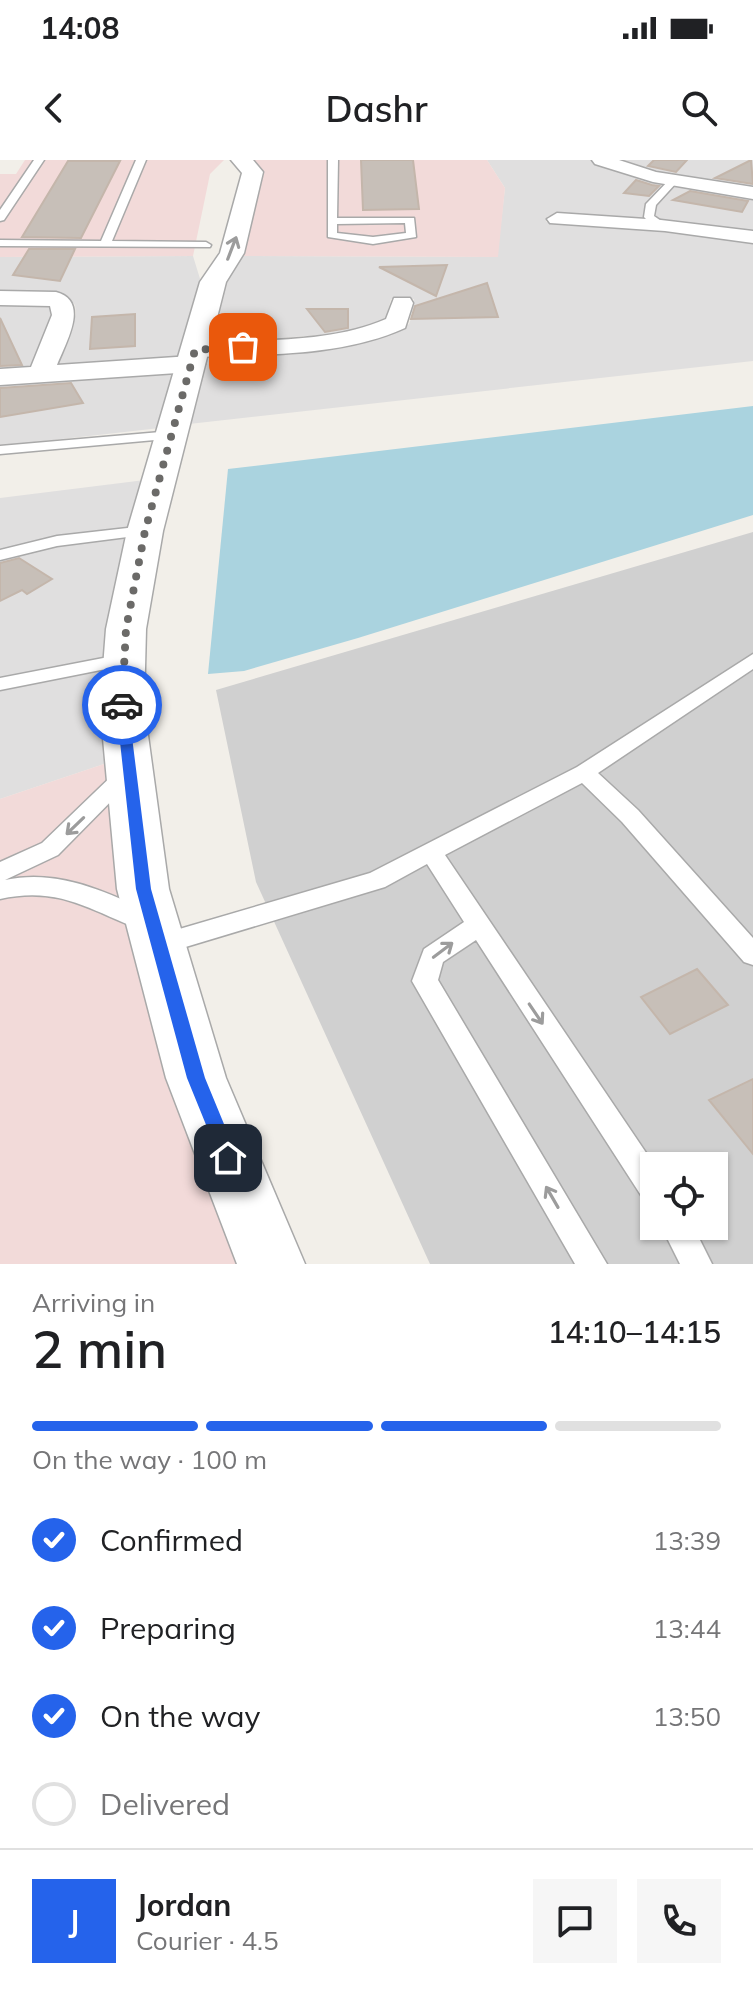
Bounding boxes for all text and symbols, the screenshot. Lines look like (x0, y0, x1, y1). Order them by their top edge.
text: 14:08 (40, 9, 119, 47)
icon: back (32, 86, 76, 130)
text: Dashr (326, 86, 427, 131)
icon: search (677, 86, 721, 130)
one-way arrow (226, 236, 240, 261)
pin (209, 313, 277, 381)
icon: bag (221, 325, 265, 369)
courier (82, 665, 162, 745)
icon: car (100, 683, 144, 727)
one-way arrow (65, 817, 85, 836)
one-way arrow (432, 942, 453, 959)
one-way arrow (528, 1003, 545, 1025)
pin (194, 1124, 262, 1192)
icon: home (206, 1136, 250, 1180)
map controls (640, 1152, 728, 1240)
button: locate (640, 1152, 728, 1240)
one-way arrow (544, 1186, 560, 1209)
text: Arriving in (32, 1286, 155, 1319)
text: 14:10–14:15 (548, 1313, 721, 1351)
text: 2 min (32, 1316, 167, 1381)
text: On the way · 100 m (32, 1443, 267, 1476)
icon: check (32, 1518, 76, 1562)
text: Confirmed (100, 1521, 243, 1559)
text: 13:39 (653, 1524, 721, 1557)
icon: check (32, 1606, 76, 1650)
text: Preparing (100, 1609, 236, 1647)
text: 13:44 (653, 1612, 721, 1645)
icon: check (32, 1694, 76, 1738)
text: On the way (100, 1697, 260, 1735)
text: 13:50 (653, 1700, 721, 1733)
text: Delivered (100, 1785, 230, 1823)
button: chat (533, 1879, 617, 1963)
button: phone (637, 1879, 721, 1963)
text: Jordan (136, 1886, 231, 1924)
text: J (69, 1902, 79, 1940)
text: Courier · 4.5 (136, 1924, 279, 1957)

